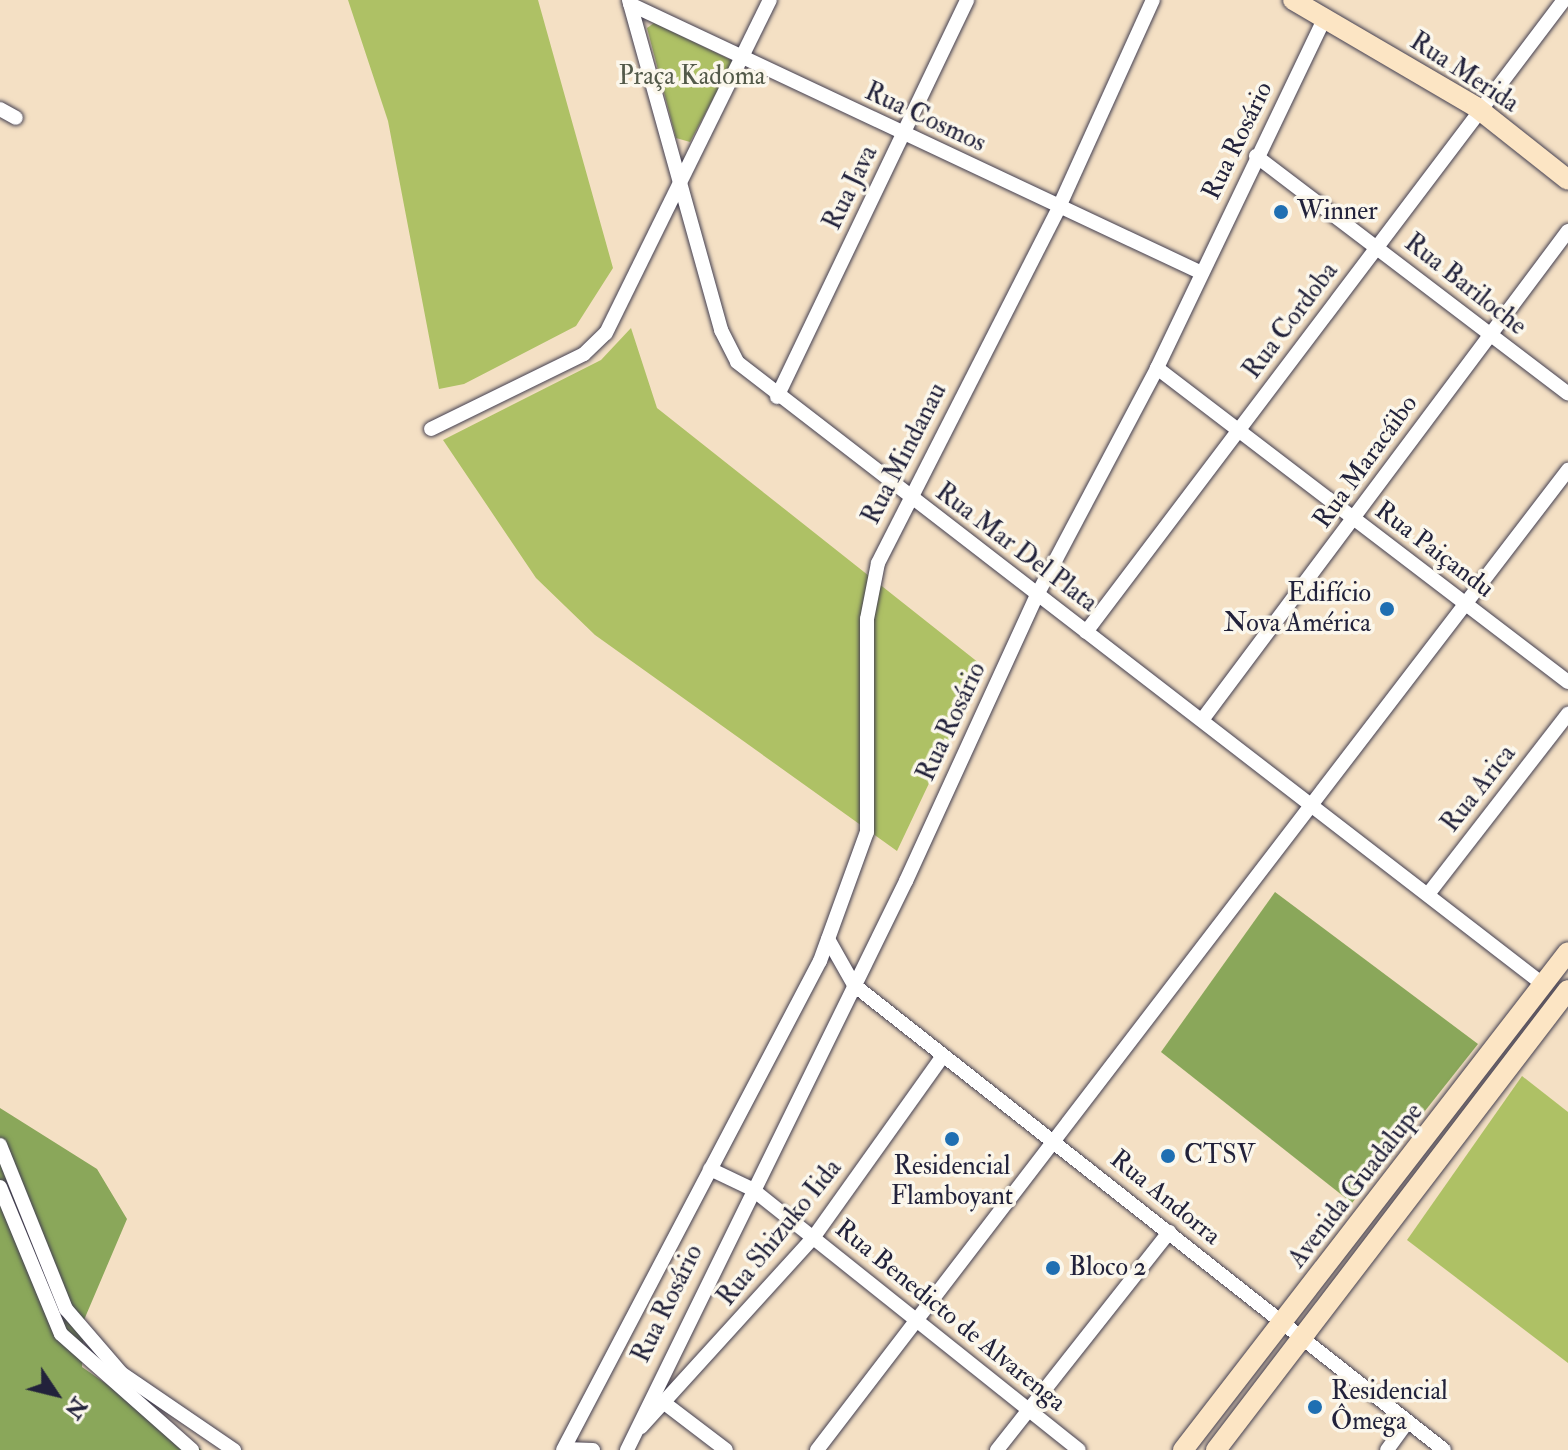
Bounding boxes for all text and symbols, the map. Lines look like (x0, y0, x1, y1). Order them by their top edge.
street label: Rua Merida (1404, 26, 1524, 120)
park label: Praça Kadoma (618, 61, 766, 93)
street label: Rua Cosmos (860, 76, 990, 160)
street label: Rua Rosário (1196, 77, 1280, 205)
street label: Rua Java (817, 141, 885, 235)
place label: Winner (1297, 196, 1378, 228)
marker: Winner (1272, 203, 1290, 221)
street label: Rua Bariloche (1398, 228, 1532, 342)
street label: Rua Cordoba (1237, 257, 1345, 385)
street label: Rua Mindanau (856, 378, 954, 530)
street label: Rua Maracáibo (1307, 389, 1425, 535)
street label: Rua Mar Del Plata (929, 477, 1103, 619)
street label: Rua Paiçandu (1368, 495, 1500, 605)
place label: Edifício Nova América (1224, 578, 1371, 640)
marker: Edifício Nova América (1378, 600, 1396, 618)
street label: Rua Rosário (911, 658, 993, 786)
street label: Rua Arica (1435, 739, 1523, 839)
street label: Avenida Guadalupe (1282, 1097, 1430, 1275)
marker: Residencial Flamboyant (943, 1130, 961, 1148)
place label: CTSV (1184, 1140, 1255, 1172)
street label: Rua Andorra (1103, 1144, 1227, 1252)
marker: CTSV (1159, 1147, 1177, 1165)
place label: Residencial Flamboyant (891, 1151, 1013, 1212)
street label: Rua Shizuko Iida (711, 1153, 849, 1313)
street label: Rua Benedicto de Alvarenga (828, 1213, 1072, 1419)
street label: Rua Rosário (626, 1240, 710, 1368)
place label: Bloco 2 (1069, 1252, 1147, 1284)
marker: Bloco 2 (1044, 1259, 1062, 1277)
north arrow (16, 1354, 96, 1434)
place label: Residencial Ômega (1331, 1376, 1448, 1438)
text: N (59, 1392, 93, 1424)
marker: Residencial Ômega (1306, 1398, 1324, 1416)

